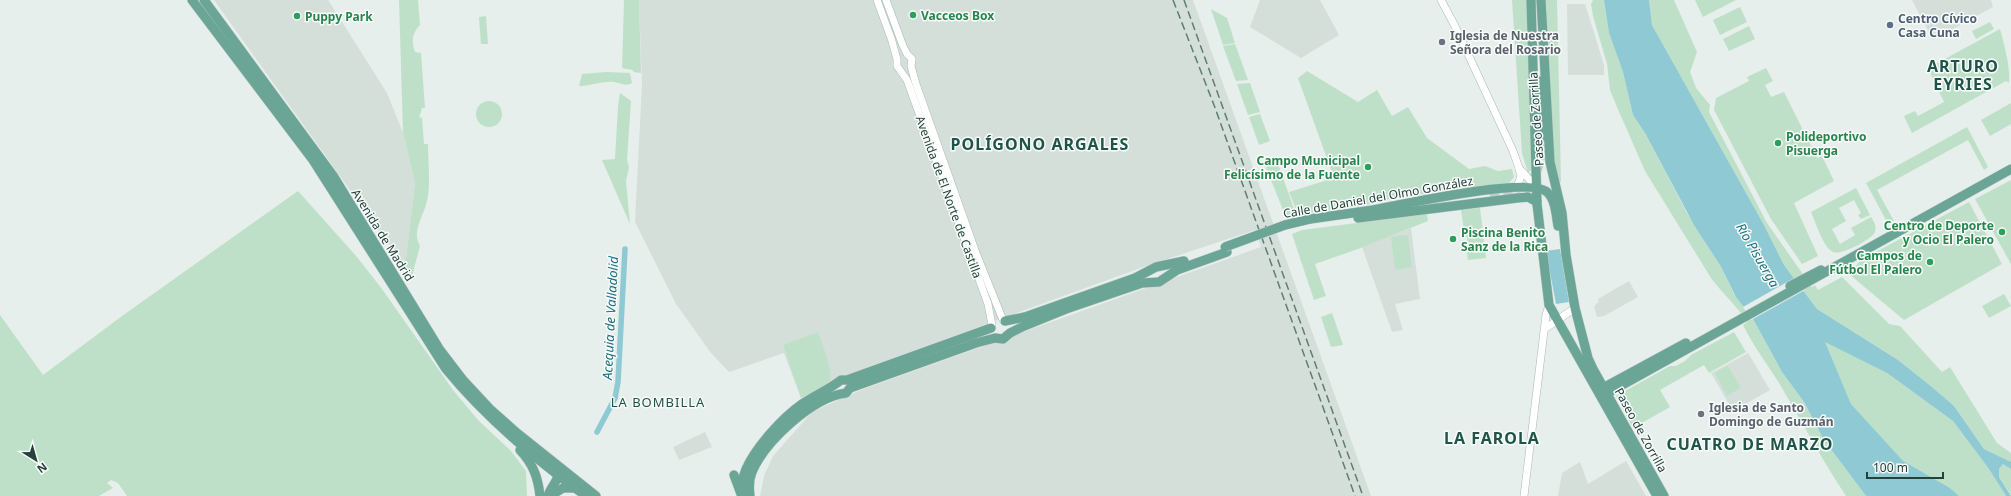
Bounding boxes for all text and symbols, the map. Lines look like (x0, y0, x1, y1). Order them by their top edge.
place label: Vacceos Box (921, 7, 994, 24)
place label: Puppy Park (305, 8, 373, 25)
marker: Vacceos Box (908, 10, 918, 20)
place label: Centro Cívico Casa Cuna (1898, 10, 1977, 41)
marker: Puppy Park (292, 11, 302, 21)
marker: Centro Cívico Casa Cuna (1885, 20, 1895, 30)
place label: Iglesia de Nuestra Señora del Rosario (1450, 27, 1561, 58)
marker: Iglesia de Nuestra Señora del Rosario (1437, 37, 1447, 47)
district label: ARTURO EYRIES (1927, 55, 1999, 95)
street label: Paseo de Zorrilla (1524, 71, 1548, 167)
street label: Avenida de El Norte de Castilla (912, 113, 986, 281)
place label: Polideportivo Pisuerga (1786, 128, 1866, 159)
district label: POLÍGONO ARGALES (951, 133, 1129, 155)
marker: Polideportivo Pisuerga (1773, 138, 1783, 148)
place label: Campo Municipal Felicísimo de la Fuente (1224, 152, 1360, 183)
marker: Campo Municipal Felicísimo de la Fuente (1363, 162, 1373, 172)
street label: Calle de Daniel del Olmo González (1282, 172, 1474, 222)
street label: Avenida de Madrid (348, 186, 418, 284)
place label: Centro de Deporte y Ocio El Palero (1884, 217, 1994, 248)
water label: Río Pisuerga (1732, 219, 1784, 291)
place label: Piscina Benito Sanz de la Rica (1461, 224, 1548, 255)
marker: Centro de Deporte y Ocio El Palero (1997, 227, 2007, 237)
marker: Piscina Benito Sanz de la Rica (1448, 234, 1458, 244)
place label: Campos de Fútbol El Palero (1829, 247, 1922, 278)
water label: Acequia de Valladolid (598, 255, 622, 381)
marker: Campos de Fútbol El Palero (1925, 257, 1935, 267)
street label: Paseo de Zorrilla (1611, 385, 1671, 475)
district label: LA BOMBILLA (611, 393, 705, 411)
place label: Iglesia de Santo Domingo de Guzmán (1709, 399, 1834, 430)
marker: Iglesia de Santo Domingo de Guzmán (1696, 409, 1706, 419)
district label: LA FAROLA (1444, 427, 1540, 449)
district label: CUATRO DE MARZO (1667, 433, 1833, 455)
north arrow (16, 440, 56, 480)
scale bar (1867, 454, 1943, 480)
text: 100 m (1873, 459, 1908, 476)
text: N (34, 460, 50, 477)

